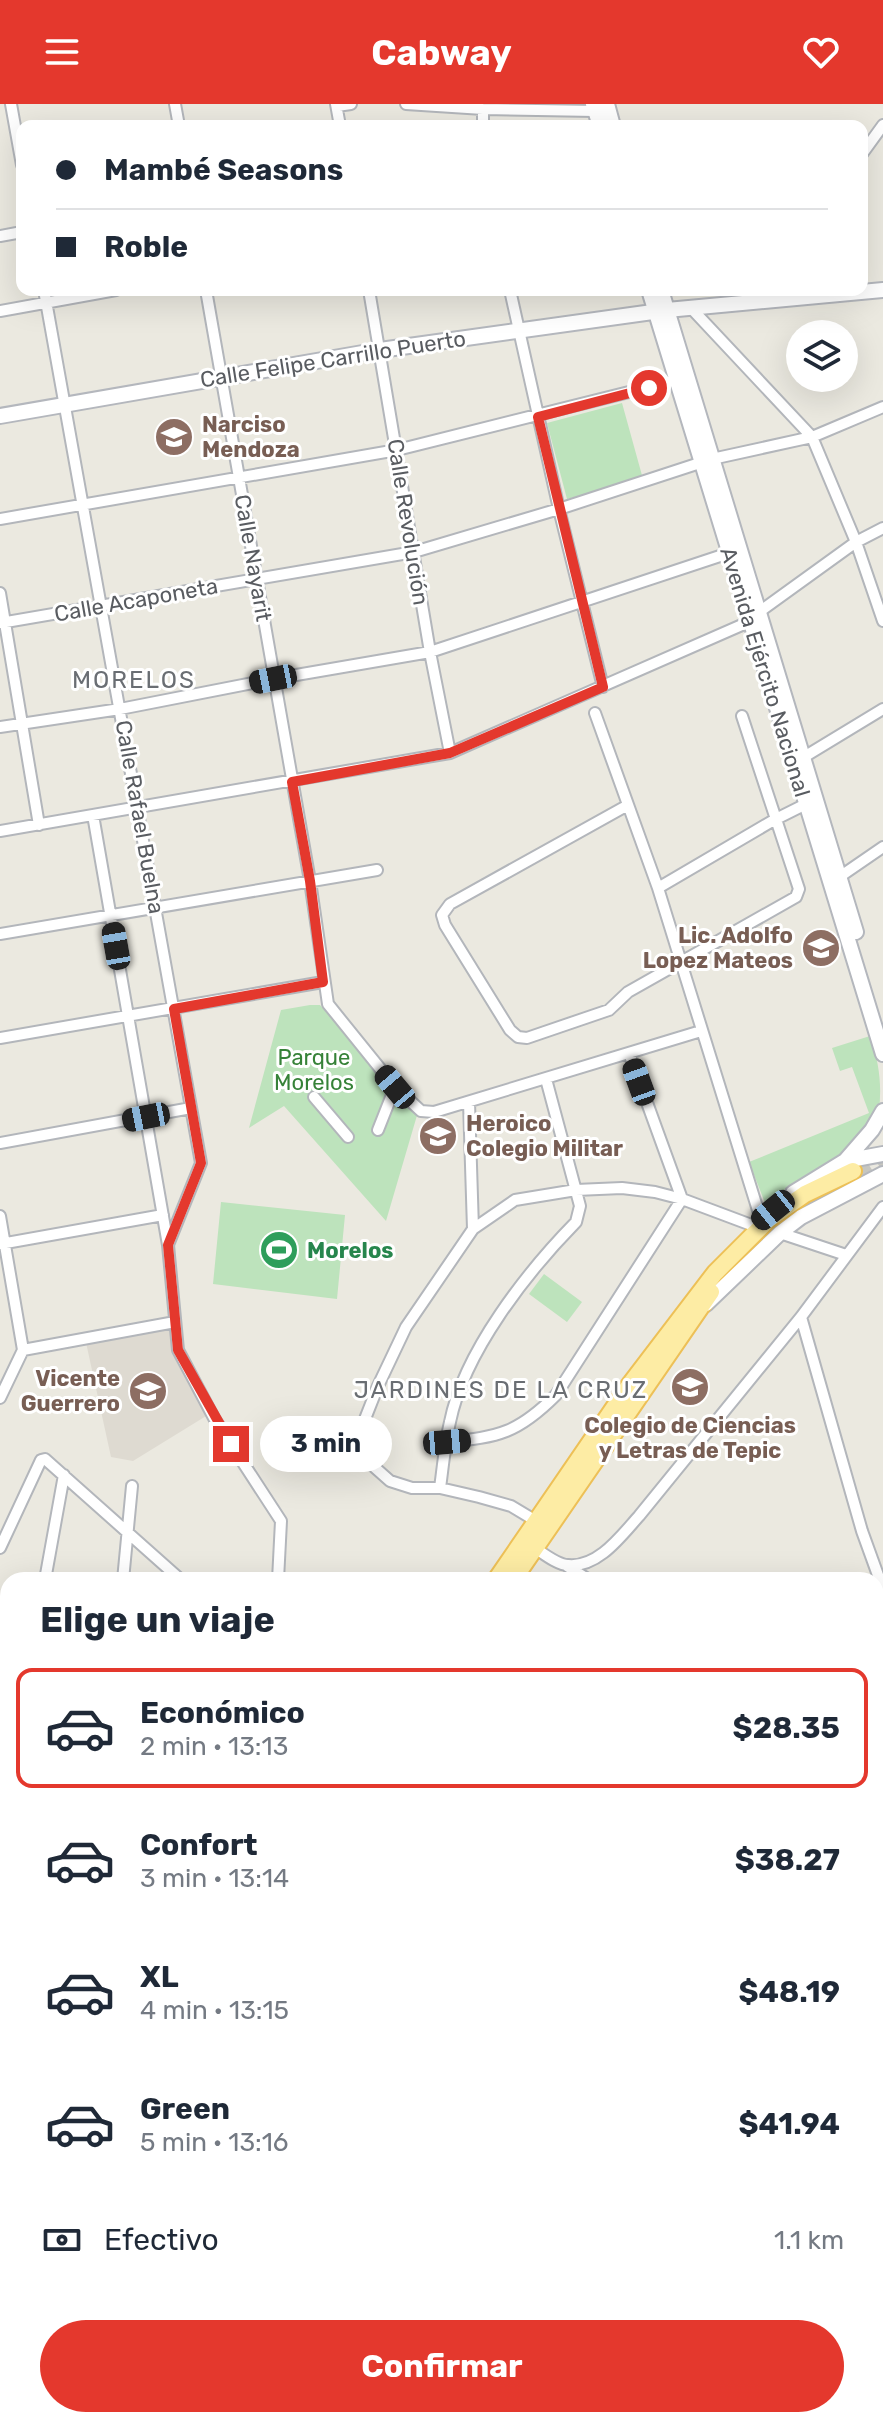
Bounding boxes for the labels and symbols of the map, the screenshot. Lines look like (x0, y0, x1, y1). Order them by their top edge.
street label: Calle Felipe Carrillo Puerto (198, 325, 468, 393)
route start (631, 370, 667, 406)
place label: Narciso Mendoza (202, 411, 300, 463)
school or university icon: Narciso Mendoza (153, 416, 195, 458)
street label: Calle Revolución (382, 437, 434, 607)
street label: Calle Nayarit (229, 492, 278, 624)
street label: Avenida Ejército Nacional (714, 544, 816, 800)
street label: Calle Acaponeta (52, 572, 220, 628)
car (247, 663, 299, 695)
district label: MORELOS (72, 666, 196, 694)
street label: Calle Rafael Buelna (110, 718, 170, 916)
car (100, 920, 132, 972)
place label: Lic. Adolfo Lopez Mateos (643, 922, 793, 974)
school or university icon: Lic. Adolfo Lopez Mateos (800, 927, 842, 969)
park label: Parque Morelos (274, 1044, 354, 1096)
car (620, 1055, 658, 1109)
car (370, 1061, 420, 1113)
car (120, 1101, 172, 1133)
place label: Heroico Colegio Militar (466, 1110, 623, 1162)
school or university icon: Heroico Colegio Militar (417, 1115, 459, 1157)
car (747, 1186, 799, 1234)
sports icon: Morelos (258, 1229, 300, 1271)
place label: Morelos (307, 1237, 394, 1264)
place label: Vicente Guerrero (21, 1365, 120, 1417)
school or university icon: Colegio de Ciencias y Letras de Tepic (669, 1366, 711, 1408)
school or university icon: Vicente Guerrero (127, 1370, 169, 1412)
district label: JARDINES DE LA CRUZ (354, 1376, 648, 1404)
place label: Colegio de Ciencias y Letras de Tepic (584, 1412, 796, 1464)
callout: 3 min (259, 1416, 391, 1472)
route end (213, 1426, 249, 1462)
car (422, 1428, 472, 1456)

